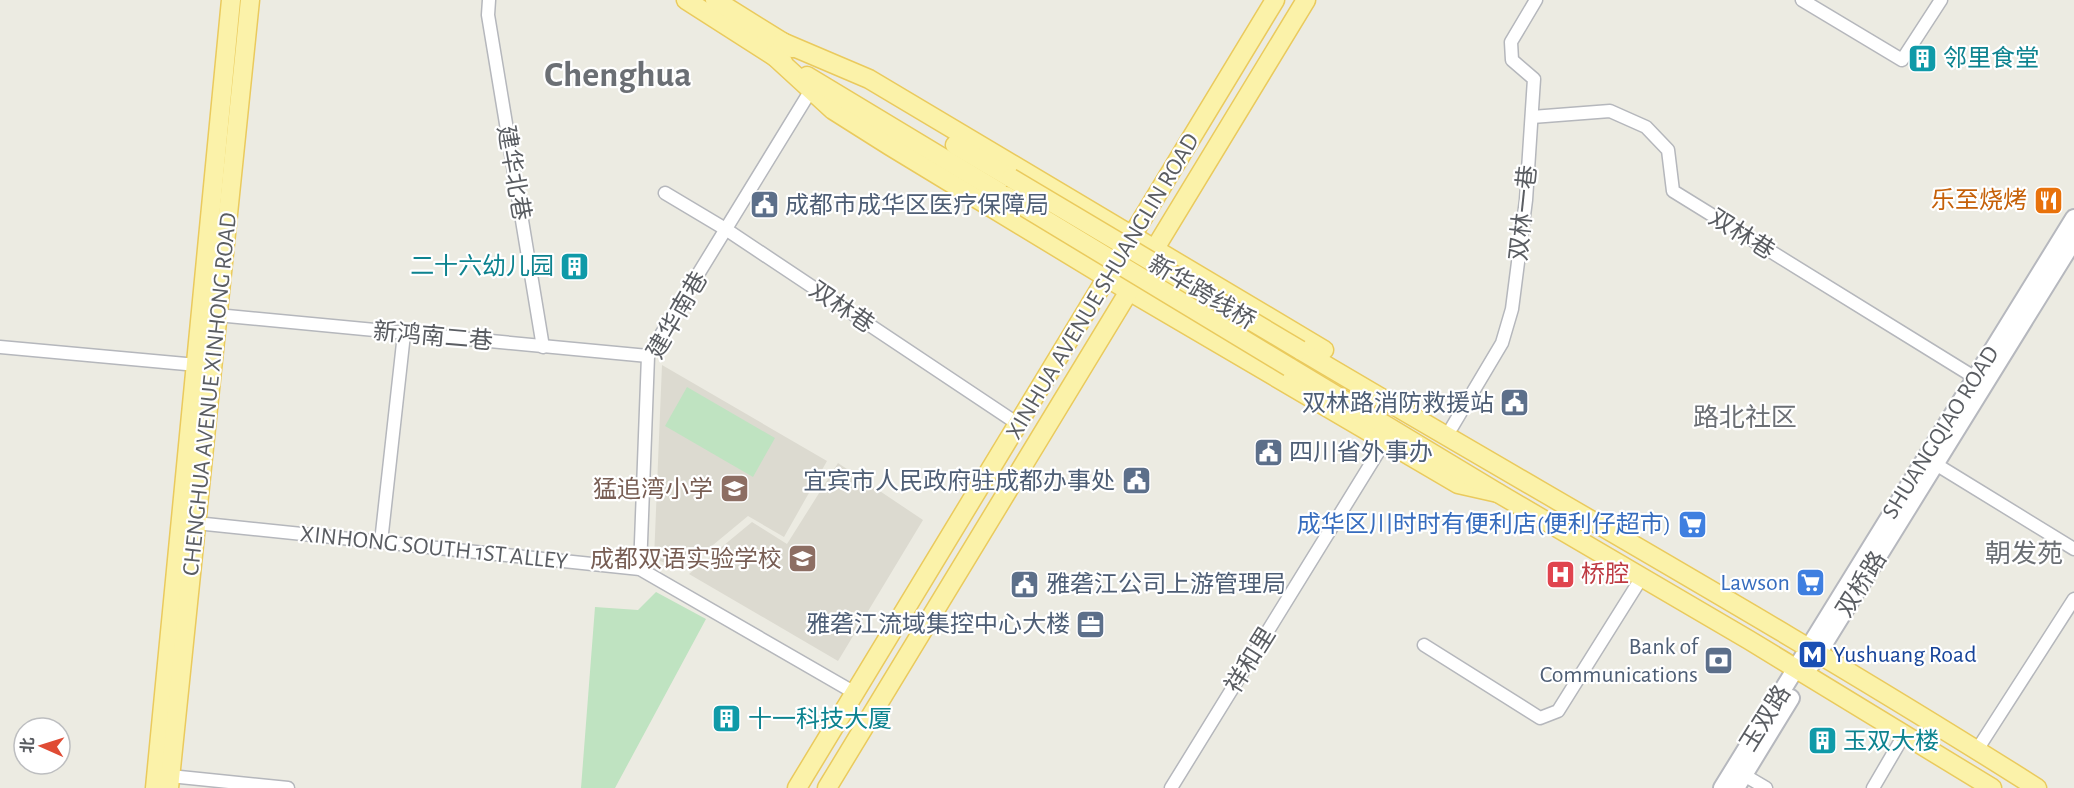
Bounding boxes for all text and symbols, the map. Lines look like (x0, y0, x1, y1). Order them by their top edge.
building icon: 邻里食堂 (1906, 42, 1938, 74)
place label: 邻里食堂 (1943, 45, 2039, 71)
district label: Chenghua (544, 57, 692, 93)
street label: 建华北巷 (493, 123, 535, 223)
street label: XINHUA AVENUE SHUANGLIN ROAD (1002, 129, 1204, 444)
street label: 双林一巷 (1505, 164, 1541, 262)
restaurant icon: 乐至烧烤 (2032, 184, 2064, 216)
place label: 乐至烧烤 (1931, 187, 2027, 213)
public building icon: 成都市成华区医疗保障局 (748, 189, 780, 221)
place label: 成都市成华区医疗保障局 (785, 192, 1049, 218)
street label: 双林巷 (1705, 204, 1779, 264)
street label: CHENGHUA AVENUE XINHONG ROAD (179, 211, 241, 577)
building icon: 二十六幼儿园 (559, 250, 591, 282)
street label: 新华跨线桥 (1144, 250, 1260, 334)
place label: 二十六幼儿园 (410, 253, 554, 279)
street label: 建华南巷 (642, 267, 712, 363)
street label: 双林巷 (805, 276, 879, 338)
street label: 新鸿南二巷 (372, 318, 494, 354)
street label: SHUANGQIAO ROAD (1878, 342, 2004, 523)
public building icon: 双林路消防救援站 (1499, 387, 1531, 419)
place label: 双林路消防救援站 (1302, 390, 1494, 416)
district label: 路北社区 (1693, 403, 1797, 431)
public building icon: 四川省外事办 (1252, 436, 1284, 468)
place label: 四川省外事办 (1289, 439, 1433, 465)
public building icon: 宜宾市人民政府驻成都办事处 (1120, 465, 1152, 497)
place label: 宜宾市人民政府驻成都办事处 (803, 468, 1115, 494)
school or university icon: 猛追湾小学 (718, 473, 750, 505)
place label: 猛追湾小学 (593, 476, 713, 502)
supermarket icon: 成华区川时时有便利店(便利仔超市) (1676, 508, 1708, 540)
place label: 成华区川时时有便利店(便利仔超市) (1297, 511, 1671, 537)
street label: XINHONG SOUTH 1ST ALLEY (299, 522, 569, 574)
district label: 朝发苑 (1985, 540, 2063, 567)
school or university icon: 成都双语实验学校 (787, 543, 819, 575)
place label: 成都双语实验学校 (590, 546, 782, 572)
street label: 双桥路 (1831, 547, 1891, 621)
hospital icon: 桥腔 (1544, 558, 1576, 590)
place label: 桥腔 (1581, 561, 1629, 587)
supermarket icon: Lawson (1795, 566, 1827, 598)
public building icon: 雅砻江公司上游管理局 (1009, 568, 1041, 600)
place label: 雅砻江公司上游管理局 (1046, 571, 1286, 597)
place label: Lawson (1720, 571, 1790, 595)
office icon: 雅砻江流域集控中心大楼 (1075, 608, 1107, 640)
place label: 雅砻江流域集控中心大楼 (806, 611, 1070, 637)
street label: 祥和里 (1220, 623, 1280, 697)
place label: Bank of Communications (1540, 635, 1700, 687)
metro station icon: Yushuang Road (1796, 638, 1828, 670)
place label: Yushuang Road (1833, 643, 1977, 667)
bank icon: Bank of Communications (1703, 644, 1735, 676)
street label: 玉双路 (1735, 681, 1795, 755)
building icon: 十一科技大厦 (711, 703, 743, 735)
place label: 十一科技大厦 (748, 706, 892, 732)
north arrow (12, 716, 72, 776)
building icon: 玉双大楼 (1806, 725, 1838, 757)
place label: 玉双大楼 (1843, 728, 1939, 754)
text: 北 (19, 737, 36, 754)

